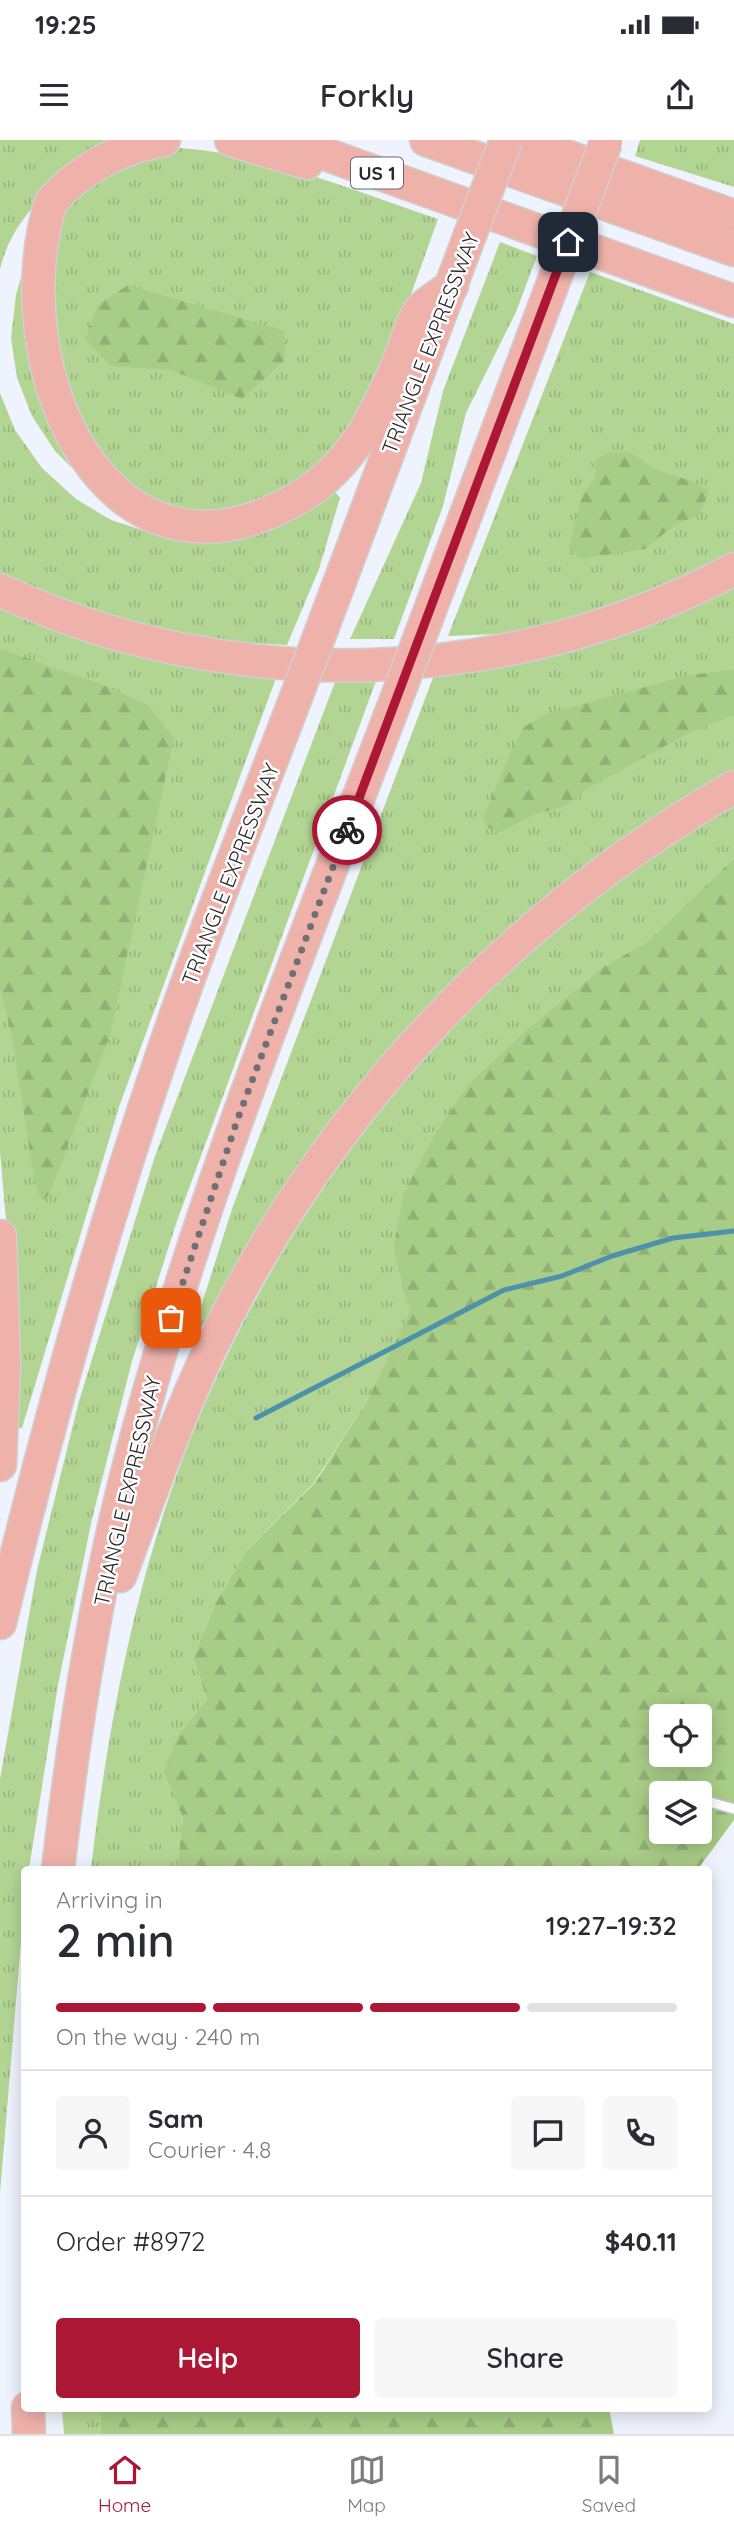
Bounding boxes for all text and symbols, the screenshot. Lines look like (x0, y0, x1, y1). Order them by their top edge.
text: 19:25 (35, 8, 97, 41)
text: Forkly (320, 75, 414, 115)
icon: menu (35, 76, 73, 114)
icon: share (661, 76, 699, 114)
road number: US 1 (351, 158, 403, 188)
pin (538, 212, 598, 272)
icon: home (549, 223, 587, 261)
street label: TRIANGLE EXPRESSWAY (376, 228, 484, 458)
street label: TRIANGLE EXPRESSWAY (176, 759, 284, 989)
courier (312, 795, 382, 865)
icon: bike (328, 811, 366, 849)
pin (141, 1288, 201, 1348)
icon: bag (152, 1299, 190, 1337)
street label: TRIANGLE EXPRESSWAY (88, 1373, 166, 1609)
map controls (649, 1704, 712, 1844)
button: locate (649, 1704, 712, 1767)
button: layers (649, 1781, 712, 1844)
text: Arriving in (56, 1885, 163, 1914)
text: 19:27–19:32 (546, 1909, 677, 1942)
text: 2 min (56, 1911, 175, 1969)
text: On the way · 240 m (56, 2022, 260, 2051)
button: person (56, 2096, 130, 2170)
button: chat (511, 2096, 585, 2170)
button: phone (603, 2096, 677, 2170)
text: Sam (148, 2102, 204, 2135)
text: Courier · 4.8 (148, 2135, 271, 2164)
text: Order #8972 (56, 2225, 205, 2258)
text: $40.11 (605, 2225, 677, 2258)
button: Help (56, 2318, 360, 2398)
button: Share (374, 2318, 677, 2398)
tab: Home (98, 2451, 151, 2517)
tab: Map (347, 2451, 386, 2517)
tab: Saved (582, 2451, 636, 2517)

